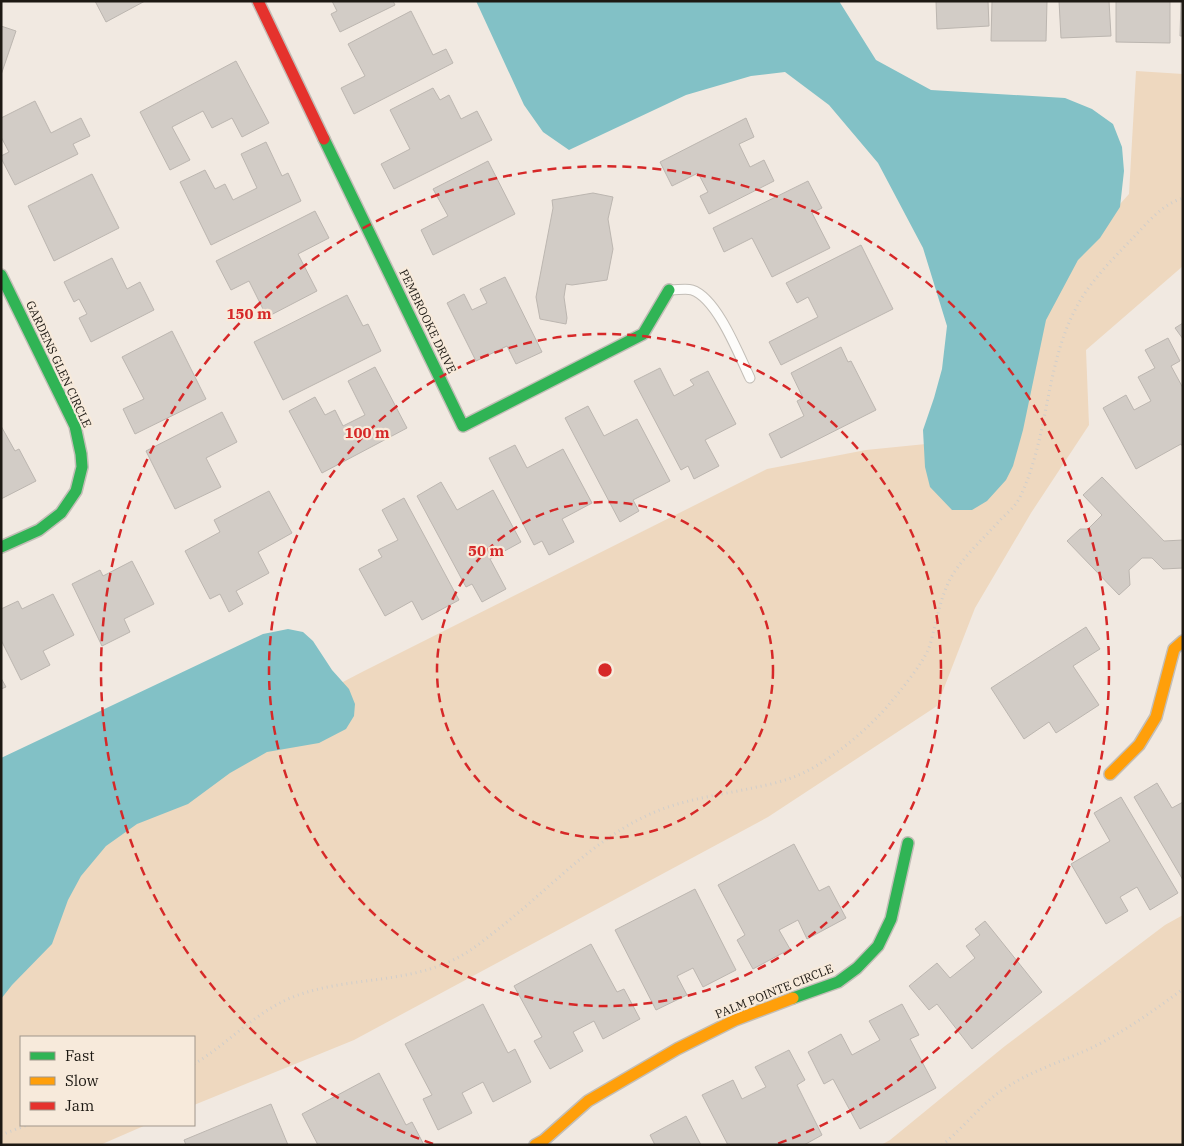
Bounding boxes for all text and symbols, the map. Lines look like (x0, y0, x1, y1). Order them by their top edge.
street label: PEMBROOKE DRIVE (396, 266, 460, 376)
street label: GARDENS GLEN CIRCLE (23, 298, 95, 430)
text: 150 m (226, 304, 272, 323)
text: 100 m (344, 423, 390, 442)
text: 50 m (468, 541, 504, 560)
centre of rings (596, 661, 614, 679)
street label: PALM POINTE CIRCLE (713, 960, 835, 1022)
legend (20, 1036, 195, 1126)
text: Fast (65, 1046, 95, 1065)
text: Slow (65, 1071, 99, 1090)
text: Jam (65, 1096, 94, 1115)

